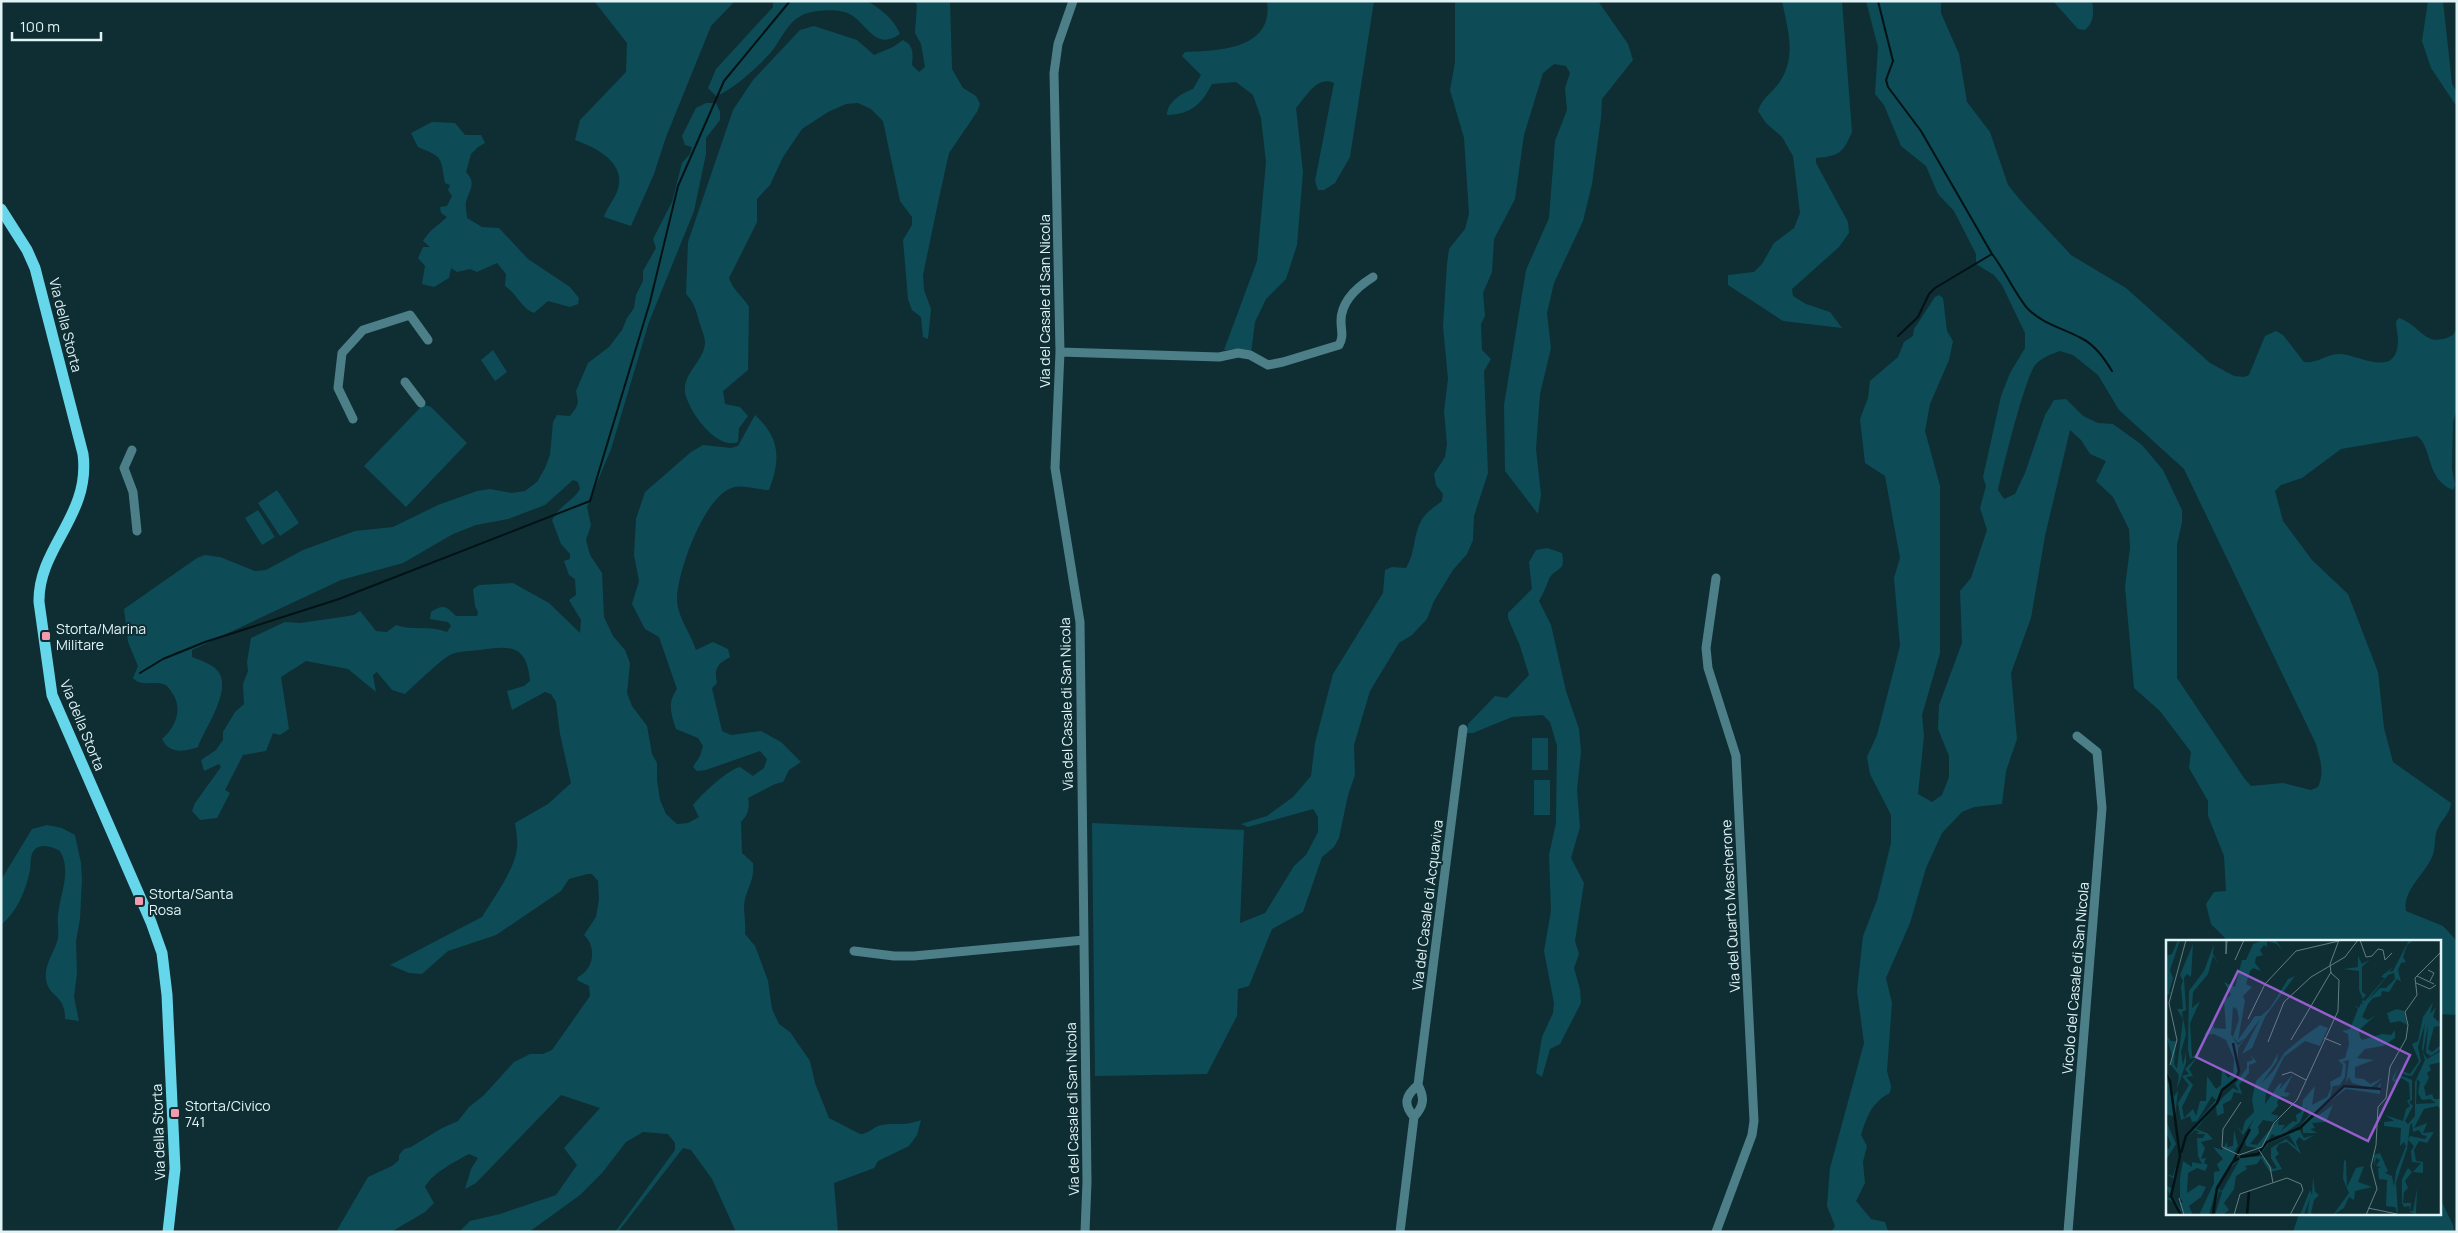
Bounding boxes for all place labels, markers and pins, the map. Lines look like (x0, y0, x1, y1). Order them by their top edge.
place label: Storta/Marina Militare (56, 619, 146, 654)
marker: Storta/Marina Militare (40, 630, 52, 642)
place label: Storta/Santa Rosa (149, 884, 233, 919)
marker: Storta/Santa Rosa (133, 895, 145, 907)
place label: Storta/Civico 741 (185, 1096, 271, 1131)
marker: Storta/Civico 741 (169, 1107, 181, 1119)

